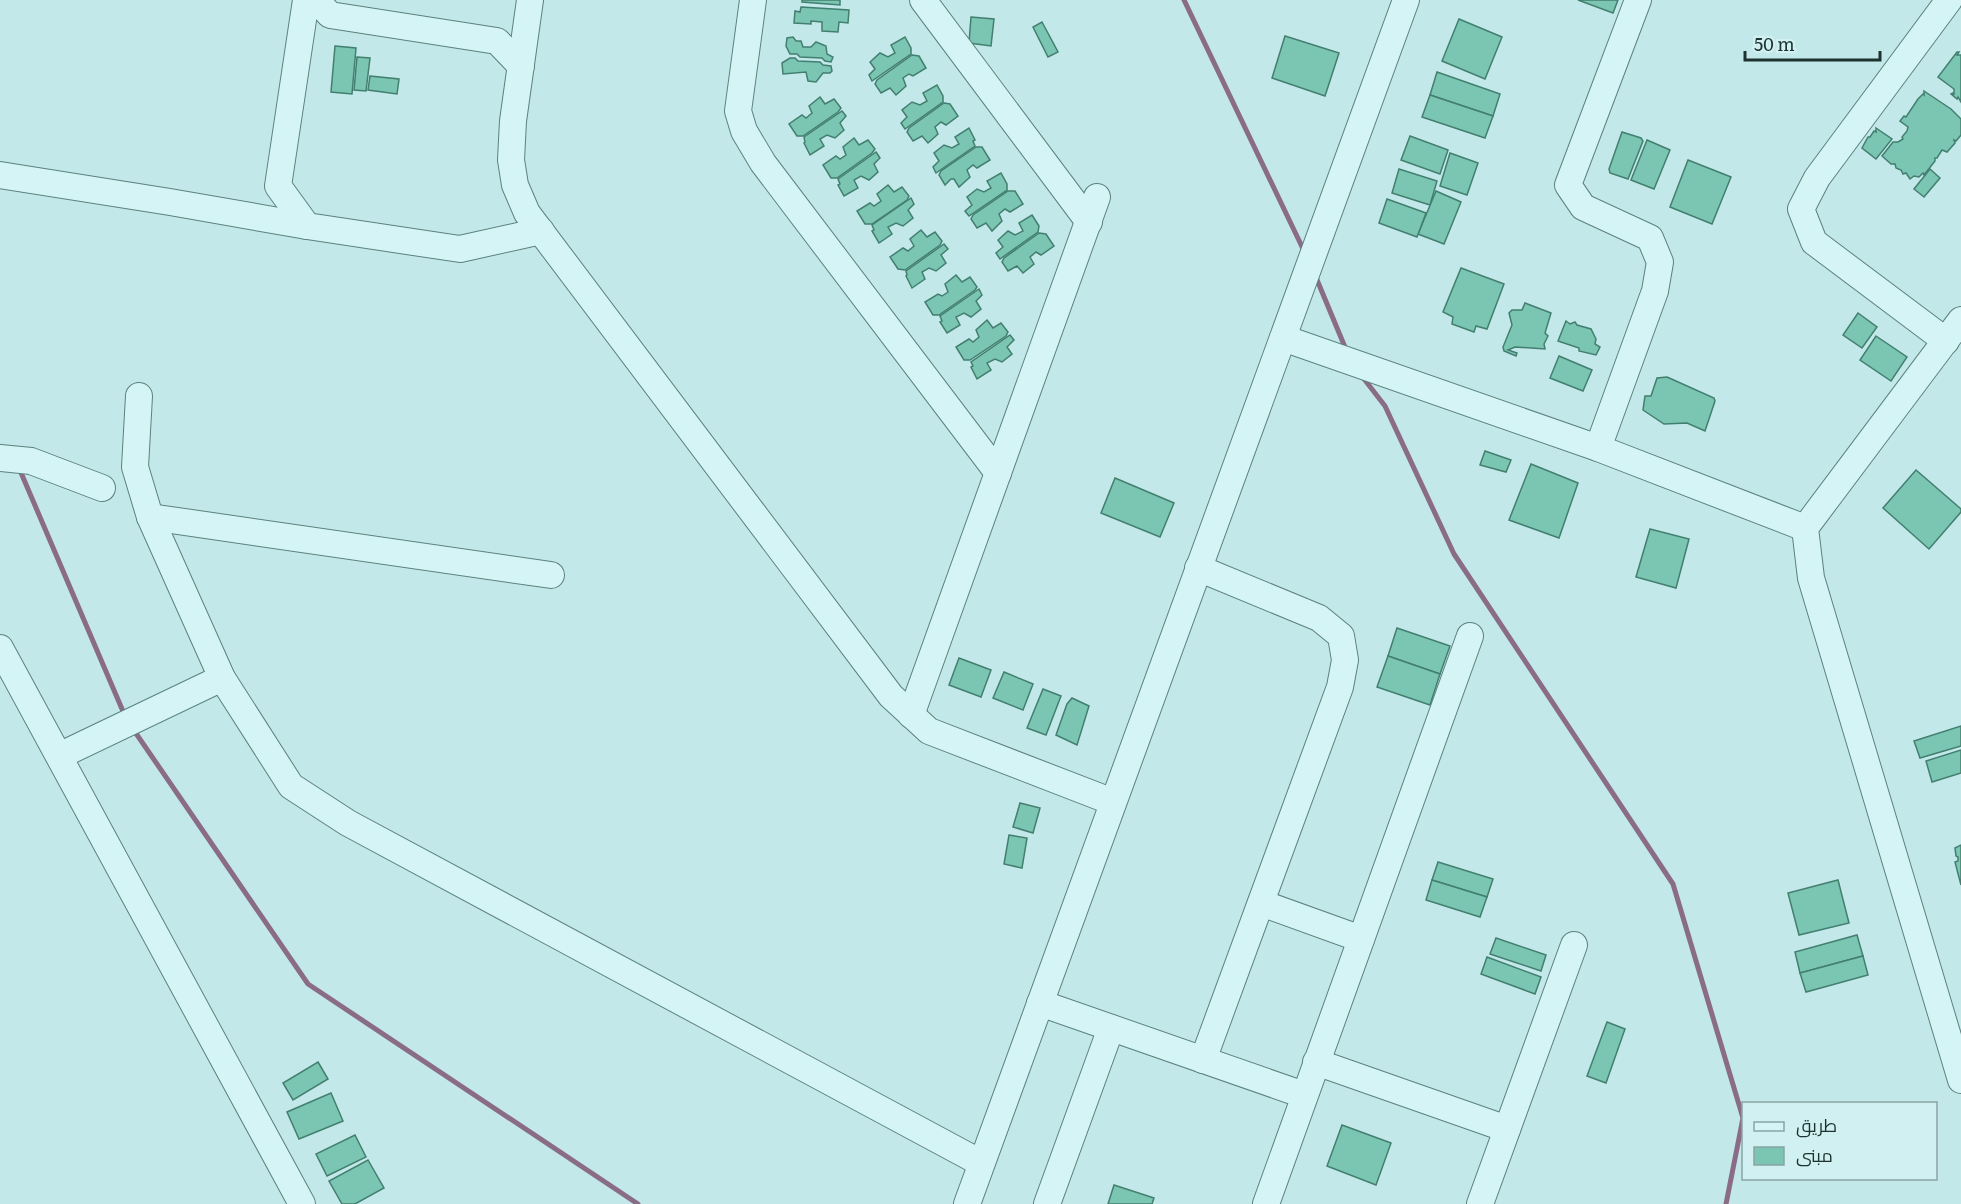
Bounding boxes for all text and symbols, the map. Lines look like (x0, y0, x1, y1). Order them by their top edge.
scale bar (1745, 24, 1880, 62)
text: 50 m (1754, 30, 1795, 57)
legend (1742, 1102, 1937, 1180)
text: طريق (1796, 1111, 1837, 1138)
text: مبنى (1796, 1141, 1833, 1168)

